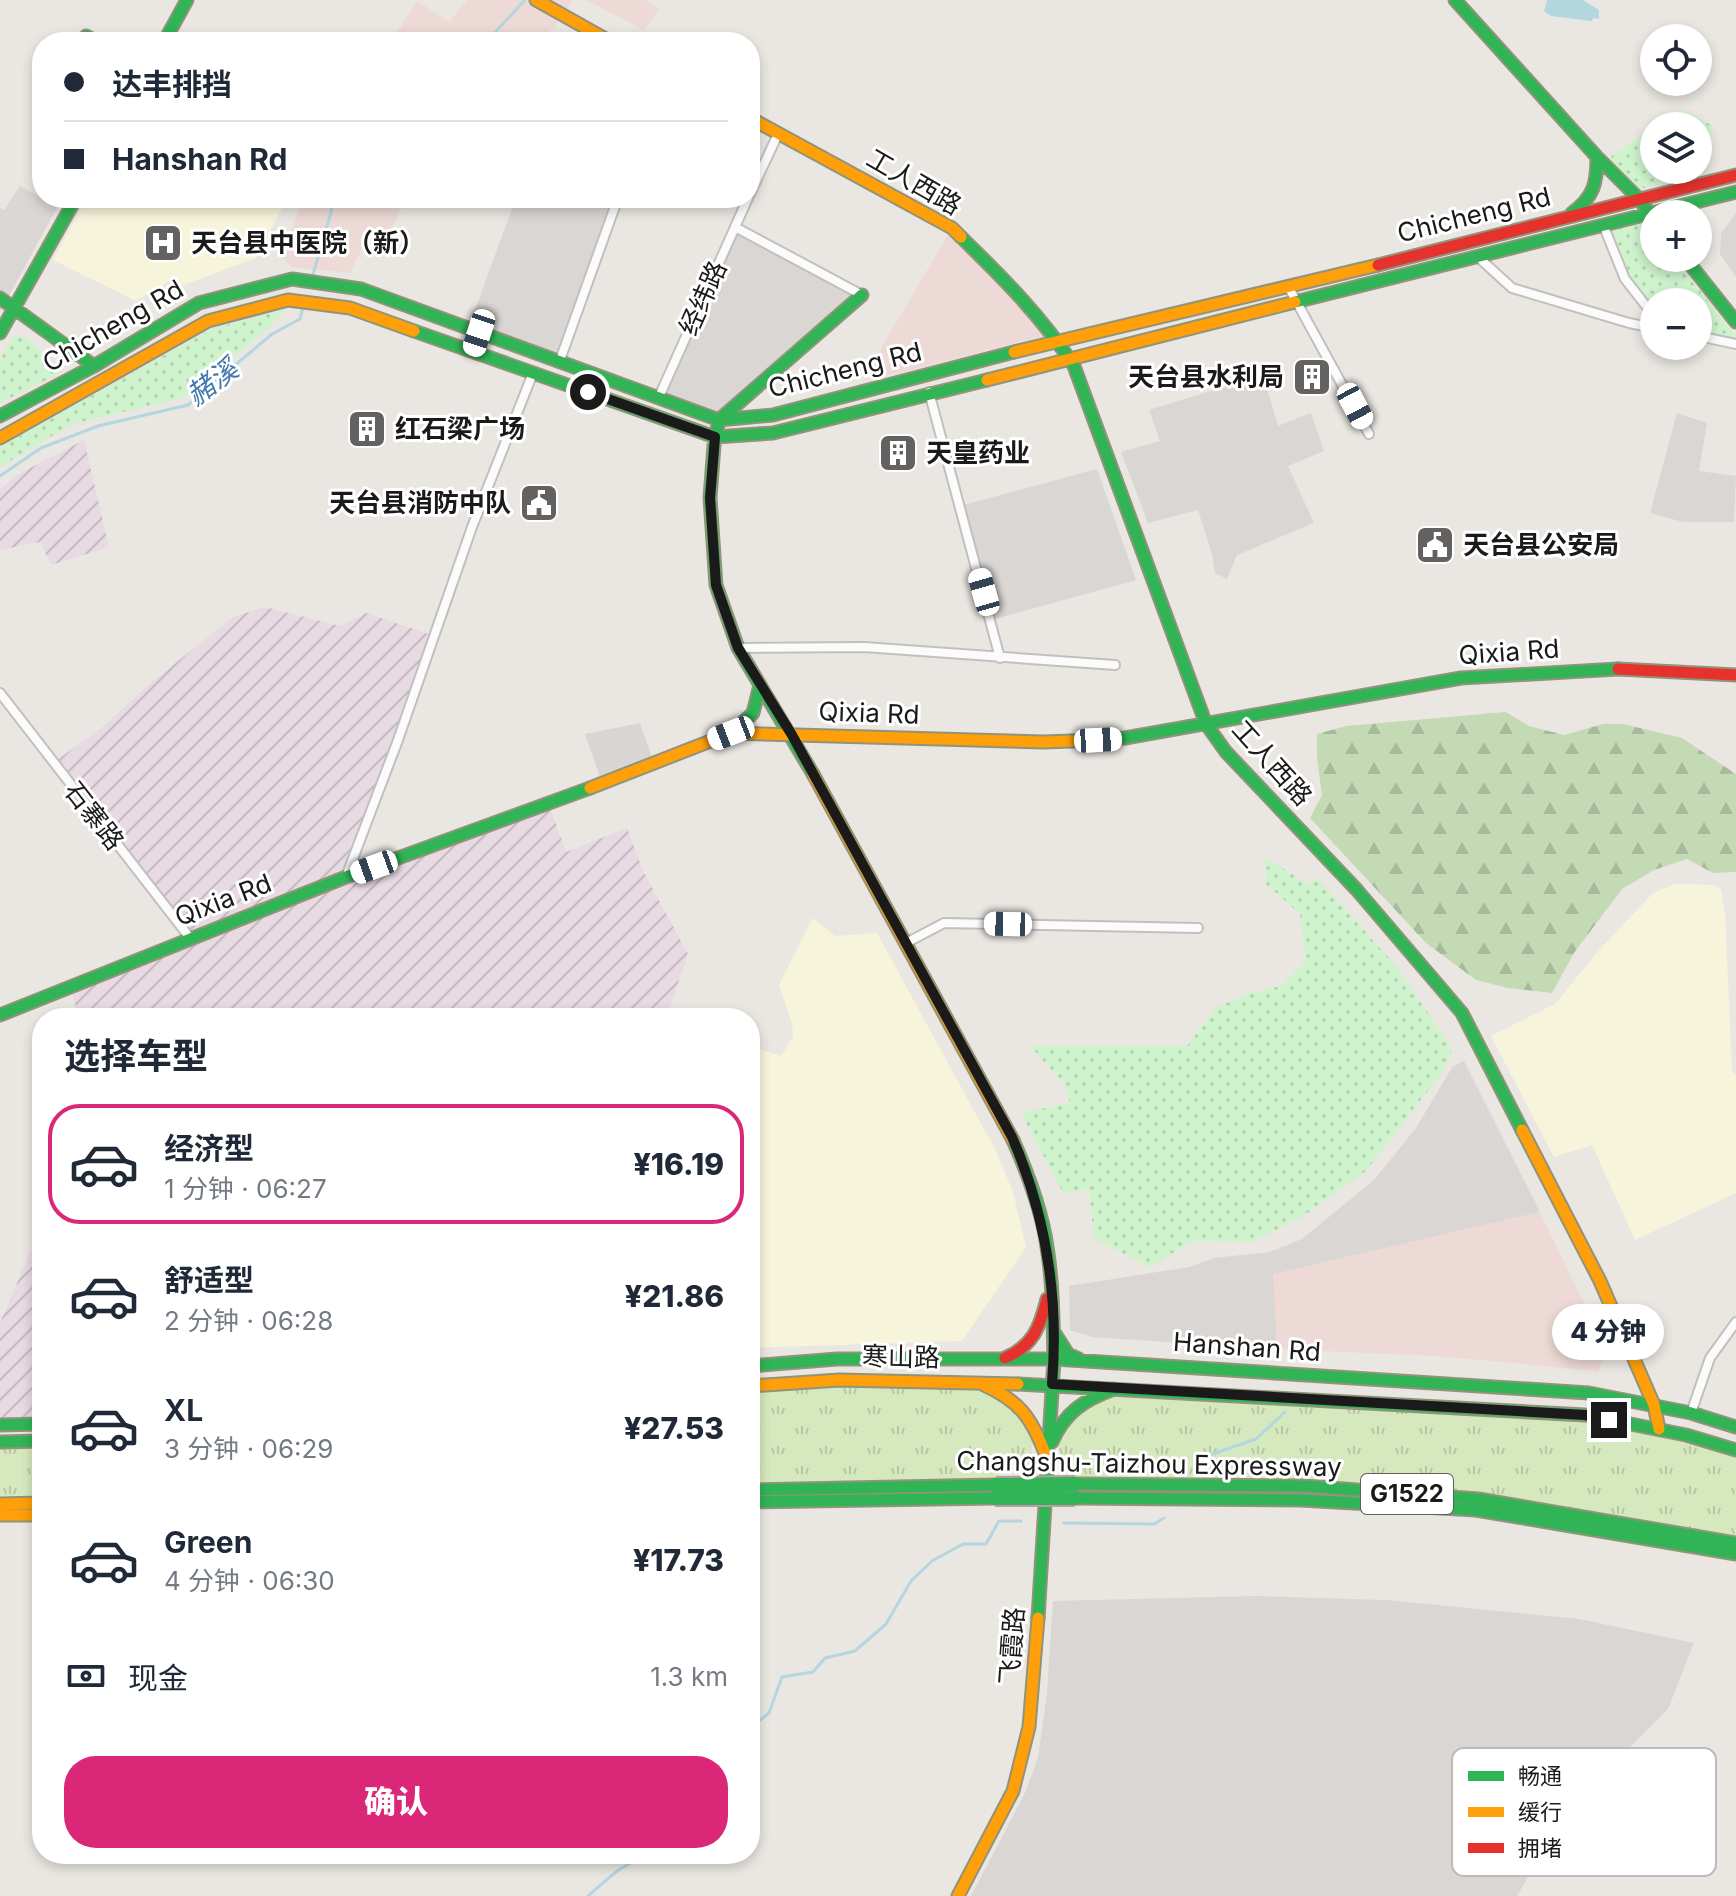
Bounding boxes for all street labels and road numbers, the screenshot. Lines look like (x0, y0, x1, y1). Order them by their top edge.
street label: 工人西路 (861, 142, 967, 221)
street label: Chicheng Rd (1394, 180, 1554, 249)
street label: 经纬路 (673, 256, 733, 340)
street label: Chicheng Rd (37, 273, 188, 378)
street label: Chicheng Rd (765, 335, 925, 404)
street label: Qixia Rd (1458, 633, 1560, 670)
street label: Qixia Rd (818, 695, 920, 730)
street label: 工人西路 (1226, 714, 1319, 812)
street label: 石寨路 (58, 775, 131, 856)
street label: Qixia Rd (170, 867, 275, 932)
street label: Hanshan Rd (1172, 1326, 1322, 1367)
street label: 寒山路 (862, 1340, 940, 1373)
street label: Changshu-Taizhou Expressway (956, 1445, 1342, 1482)
road number: G1522 (1361, 1474, 1453, 1514)
street label: 飞霞路 (993, 1606, 1030, 1686)

